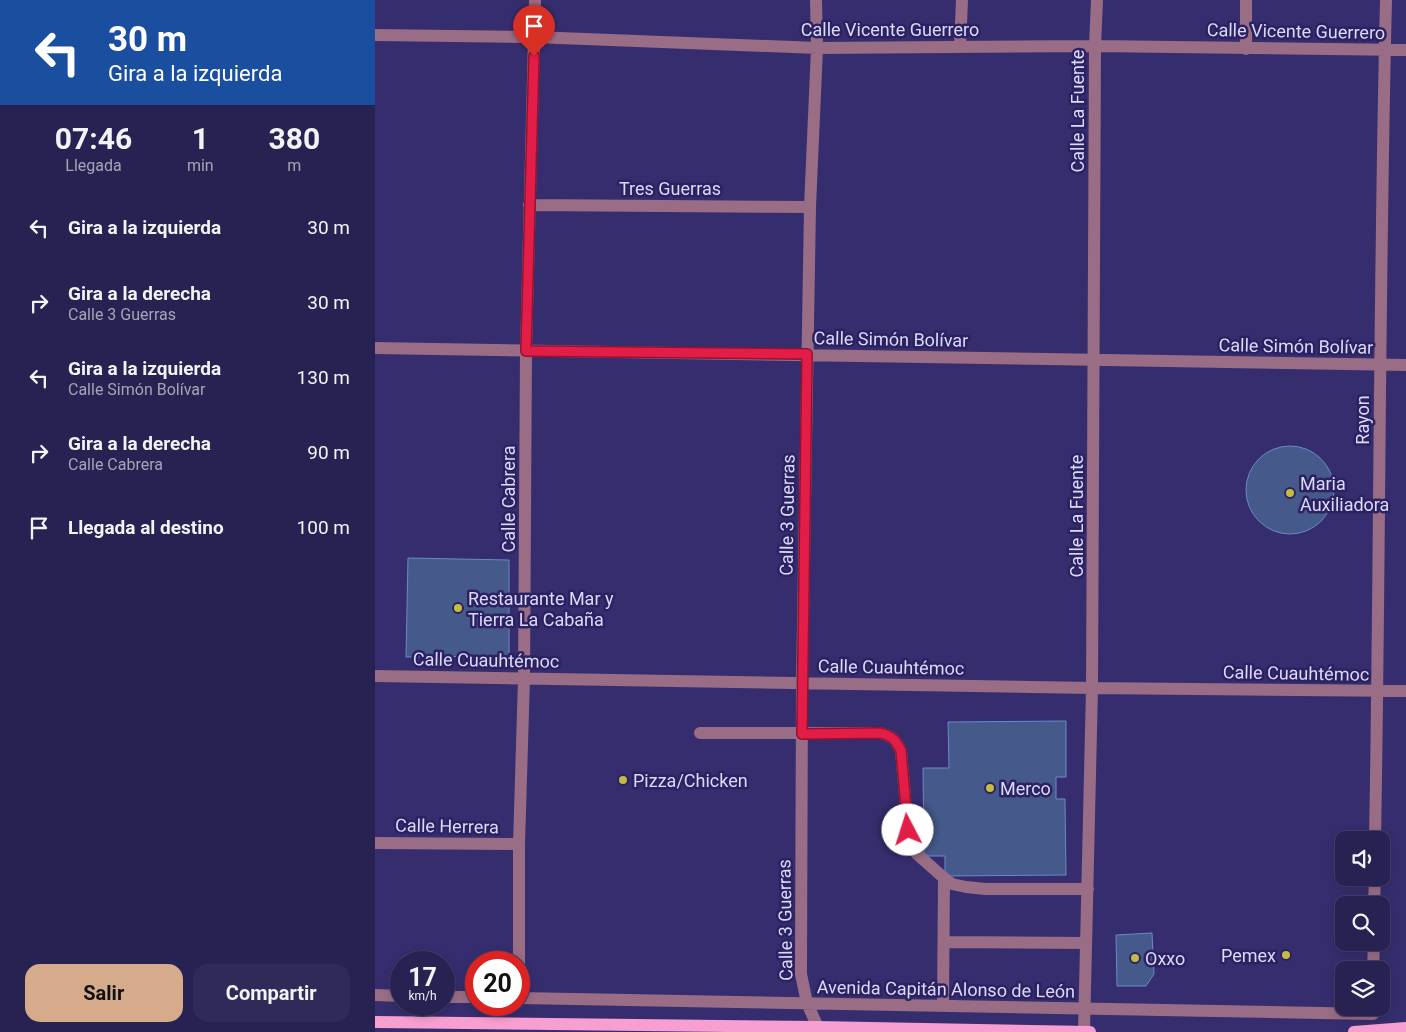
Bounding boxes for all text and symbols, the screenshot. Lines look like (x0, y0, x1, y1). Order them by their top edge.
pin (513, 5, 555, 56)
icon: arrive (520, 12, 548, 40)
text: 30 m (108, 19, 187, 60)
street label: Calle Vicente Guerrero (801, 19, 979, 40)
street label: Calle Vicente Guerrero (1207, 19, 1385, 43)
icon: left (25, 20, 90, 85)
street label: Calle La Fuente (1067, 50, 1088, 172)
text: Gira a la izquierda (108, 61, 282, 86)
text: 07:46 (55, 121, 132, 156)
text: 1 (192, 121, 209, 156)
text: 380 (269, 121, 320, 156)
text: Llegada (65, 156, 122, 175)
text: min (187, 156, 214, 175)
text: m (287, 156, 301, 175)
street label: Tres Guerras (619, 178, 721, 199)
icon: left (25, 214, 53, 242)
text: Gira a la izquierda (68, 216, 221, 239)
text: 30 m (307, 216, 350, 239)
text: Gira a la derecha (68, 282, 211, 305)
icon: right (25, 289, 53, 317)
text: 30 m (307, 291, 350, 314)
text: Calle 3 Guerras (68, 305, 176, 324)
street label: Calle Simón Bolívar (814, 327, 968, 351)
street label: Calle Simón Bolívar (1219, 334, 1373, 358)
text: Gira a la izquierda (68, 357, 221, 380)
icon: left (25, 364, 53, 392)
text: 130 m (297, 366, 350, 389)
text: Calle Simón Bolívar (68, 380, 205, 399)
street label: Rayon (1352, 395, 1373, 445)
text: Gira a la derecha (68, 432, 211, 455)
icon: right (25, 439, 53, 467)
text: 90 m (307, 441, 350, 464)
street label: Calle Cabrera (498, 446, 519, 552)
street label: Calle 3 Guerras (775, 454, 799, 576)
text: Calle Cabrera (68, 455, 163, 474)
street label: Calle La Fuente (1066, 455, 1087, 577)
place label: Maria Auxiliadora (1300, 473, 1389, 515)
marker: Maria Auxiliadora (1284, 487, 1296, 499)
icon: arrive (25, 514, 53, 542)
text: Llegada al destino (68, 516, 224, 539)
text: 100 m (297, 516, 350, 539)
place label: Restaurante Mar y Tierra La Cabaña (468, 588, 614, 630)
marker: Restaurante Mar y Tierra La Cabaña (452, 602, 464, 614)
street label: Calle Cuauhtémoc (413, 648, 559, 672)
street label: Calle Cuauhtémoc (818, 655, 964, 679)
street label: Calle Cuauhtémoc (1223, 661, 1369, 685)
place label: Pizza/Chicken (633, 770, 748, 791)
marker: Pizza/Chicken (617, 774, 629, 786)
place label: Merco (1000, 778, 1051, 799)
marker: Merco (984, 782, 996, 794)
position arrow (881, 803, 933, 855)
street label: Calle Herrera (395, 815, 499, 837)
map controls (1335, 831, 1390, 1016)
button: sound (1335, 831, 1390, 886)
street label: Calle 3 Guerras (773, 859, 797, 981)
button: search (1335, 896, 1390, 951)
place label: Pemex (1221, 945, 1276, 966)
place label: Oxxo (1145, 948, 1185, 969)
marker: Pemex (1280, 949, 1292, 961)
speed limit sign: 20 (465, 951, 530, 1016)
marker: Oxxo (1129, 952, 1141, 964)
button: layers (1335, 961, 1390, 1016)
text: 17 (408, 963, 437, 992)
button: Salir (25, 964, 183, 1022)
button: Compartir (193, 964, 350, 1022)
street label: Avenida Capitán Alonso de León (817, 976, 1075, 1002)
text: km/h (408, 989, 437, 1003)

